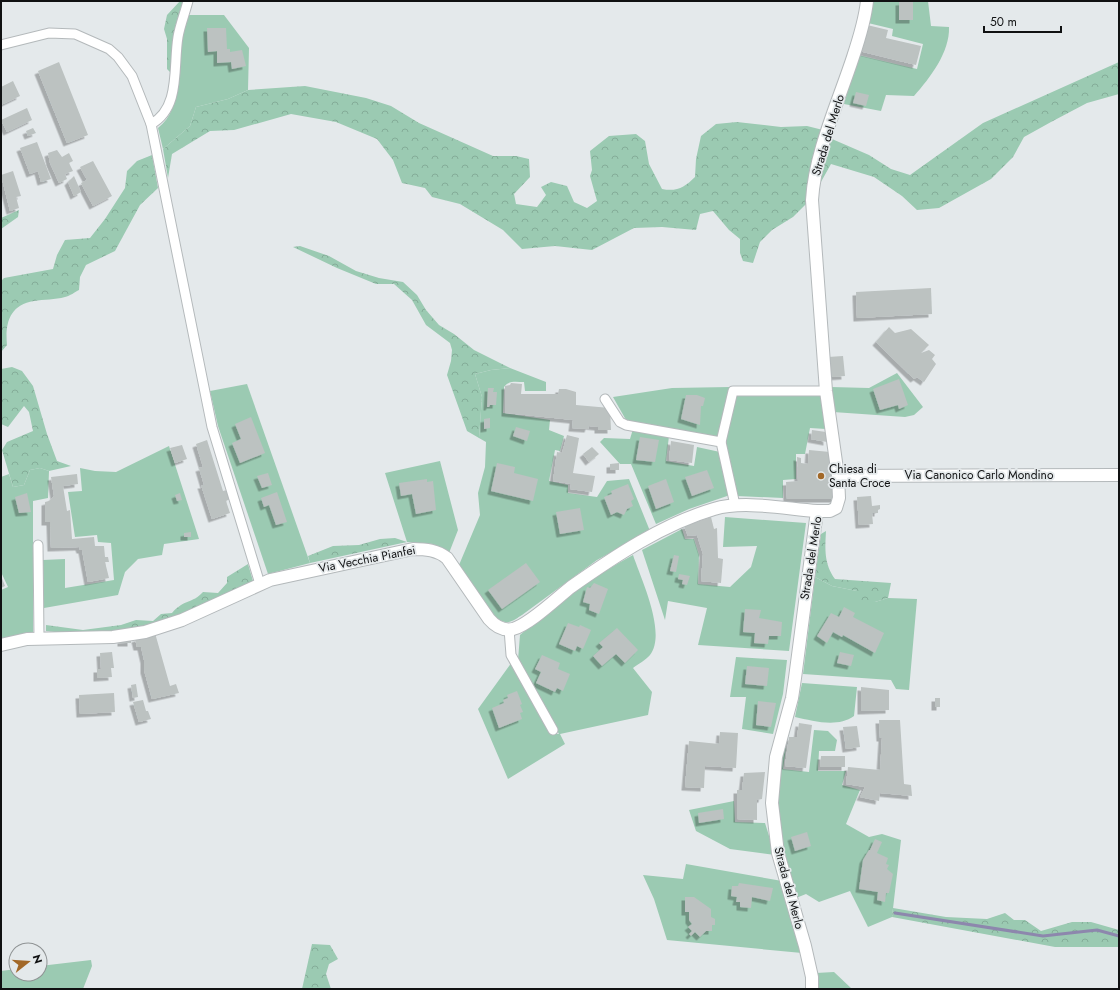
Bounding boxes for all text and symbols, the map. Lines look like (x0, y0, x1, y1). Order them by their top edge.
scale bar (984, 8, 1061, 34)
text: 50 m (990, 13, 1017, 31)
street label: Strada del Merlo (807, 92, 849, 178)
place label: Chiesa di Santa Croce (829, 460, 891, 492)
street label: Via Canonico Carlo Mondino (905, 466, 1054, 484)
marker: Chiesa di Santa Croce (816, 471, 826, 481)
street label: Strada del Merlo (796, 515, 827, 601)
street label: Via Vecchia Pianfei (317, 541, 417, 577)
street label: Strada del Merlo (769, 845, 809, 931)
north arrow (8, 942, 48, 982)
text: N (29, 953, 46, 966)

